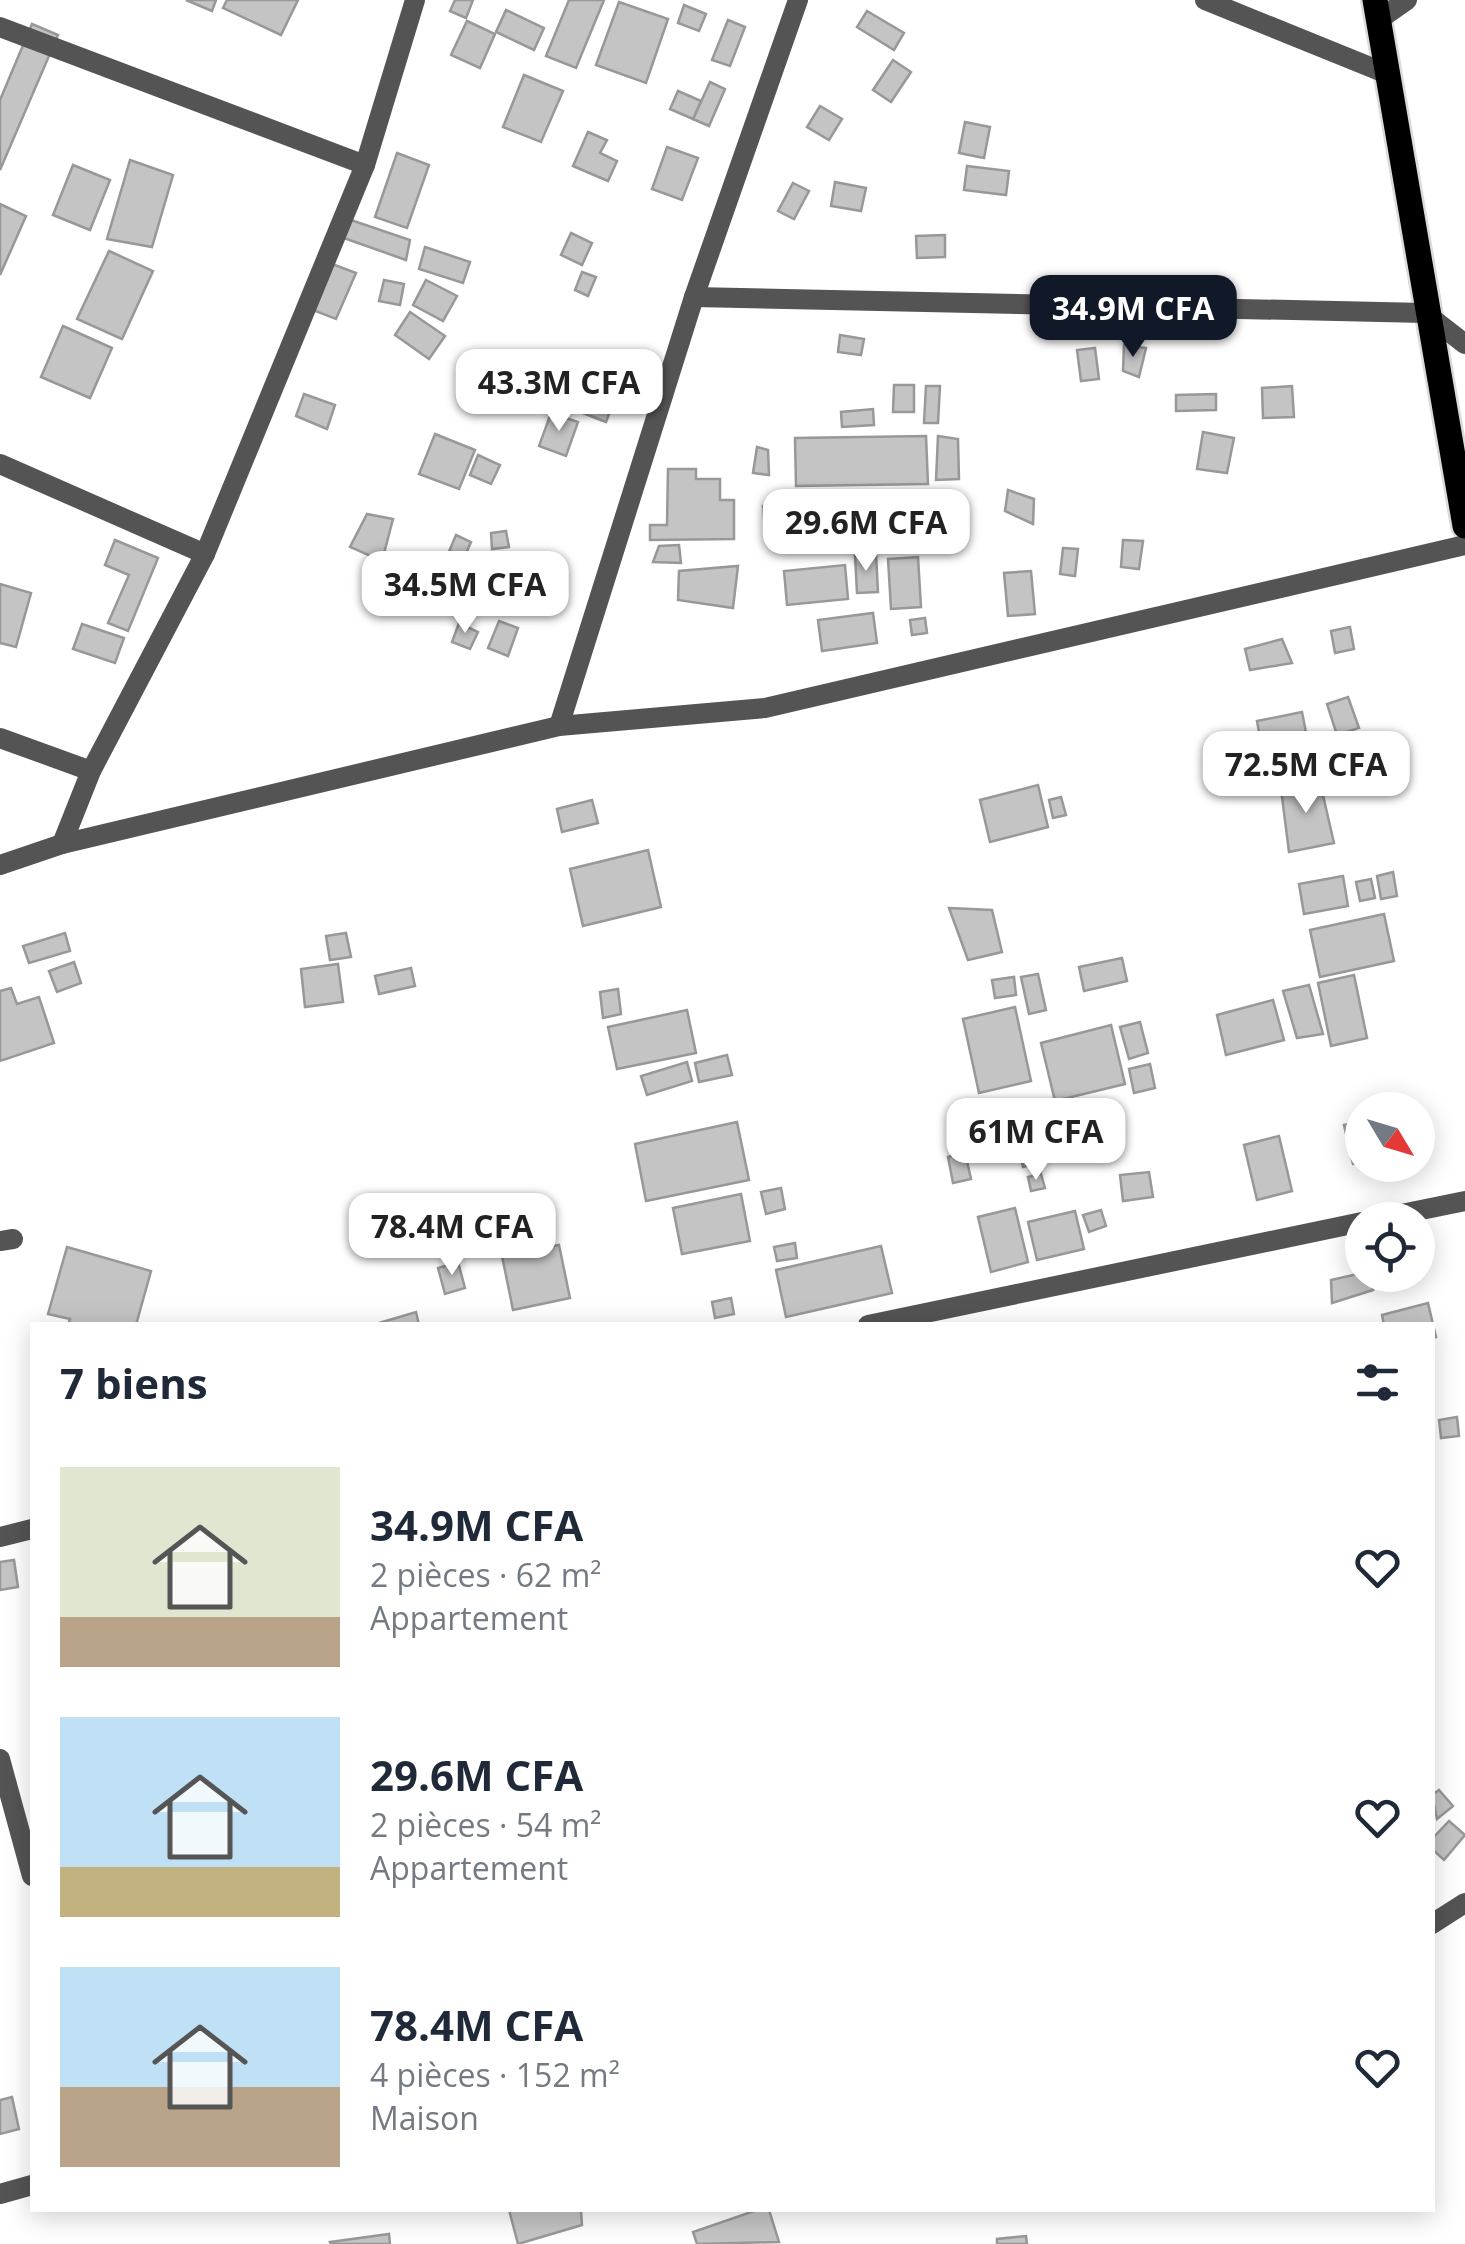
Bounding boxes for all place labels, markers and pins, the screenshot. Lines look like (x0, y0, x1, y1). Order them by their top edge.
pin: 34.9M CFA (1019, 275, 1247, 360)
pin: 43.3M CFA (445, 349, 673, 434)
pin: 29.6M CFA (752, 489, 980, 574)
pin: 34.5M CFA (351, 551, 579, 636)
pin: 72.5M CFA (1192, 731, 1420, 816)
pin: 61M CFA (944, 1098, 1128, 1183)
pin: 78.4M CFA (338, 1193, 566, 1278)

